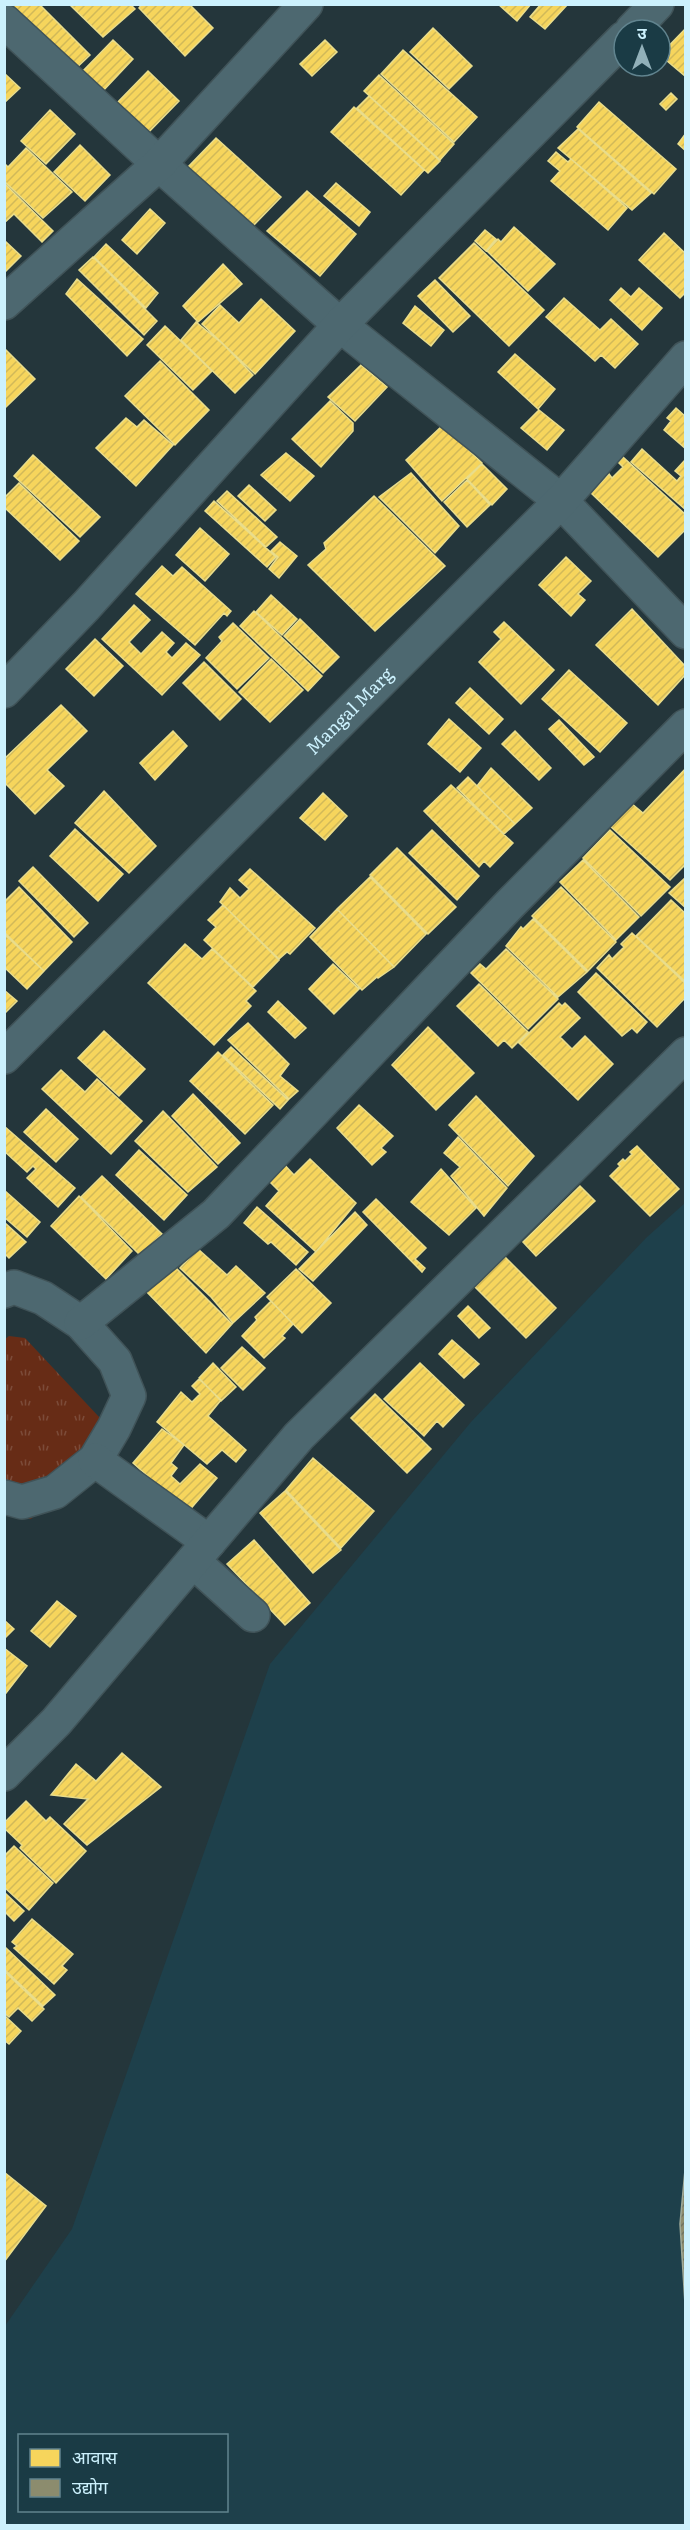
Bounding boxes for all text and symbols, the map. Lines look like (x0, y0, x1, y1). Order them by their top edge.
north arrow (612, 18, 672, 78)
text: उ (637, 20, 647, 44)
street label: Mangal Marg (299, 660, 400, 760)
legend (18, 2434, 228, 2512)
text: आवास (72, 2443, 118, 2470)
text: उद्योग (72, 2473, 109, 2500)

